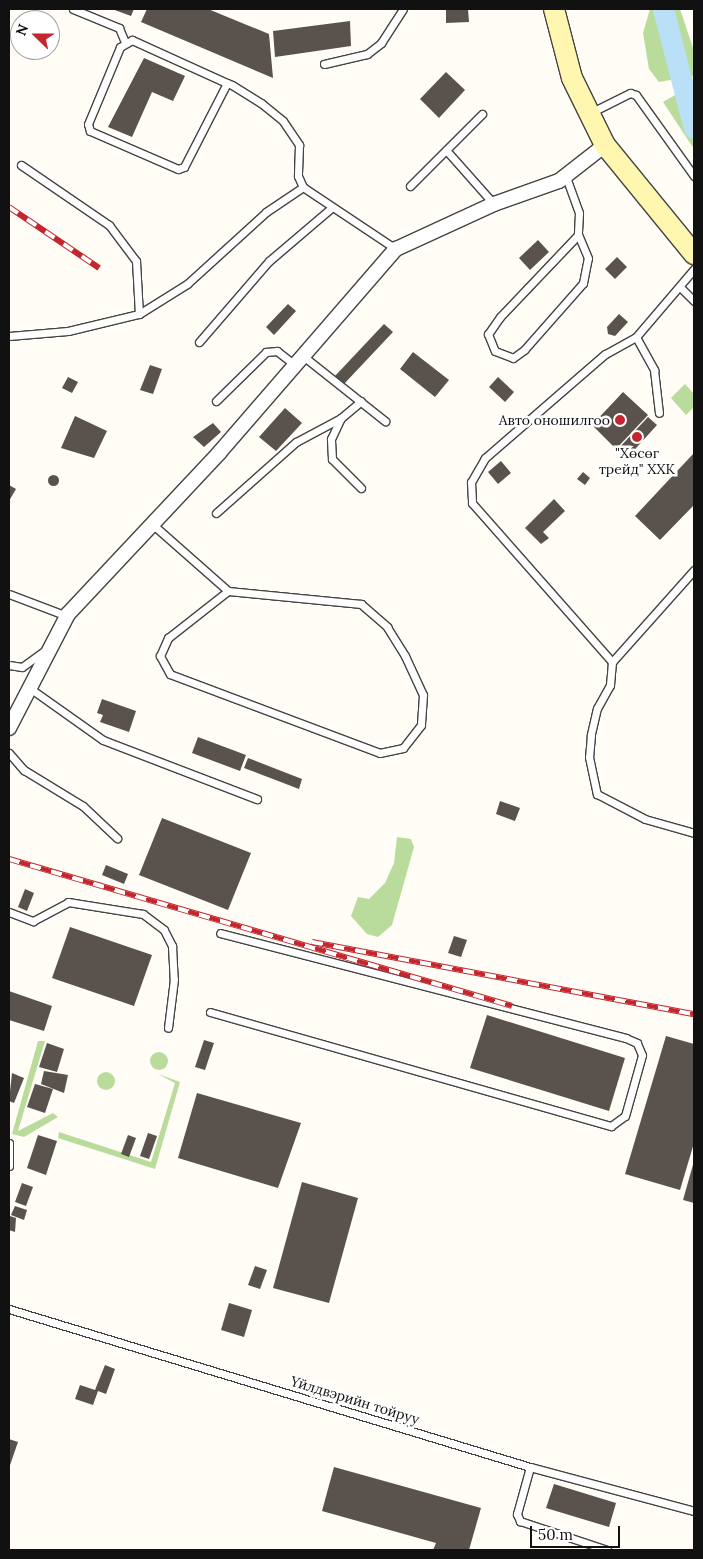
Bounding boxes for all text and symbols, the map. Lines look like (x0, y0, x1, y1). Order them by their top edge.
north arrow (10, 10, 60, 60)
text: N (12, 21, 32, 38)
place label: Авто оношилгоо (499, 412, 610, 428)
marker: Авто оношилгоо (614, 414, 626, 426)
marker: "Хөсөг трейд" ХХК (631, 431, 643, 443)
place label: "Хөсөг трейд" ХХК (599, 445, 675, 478)
street label: Үйлдвэрийн тойруу (289, 1372, 421, 1428)
scale bar (533, 1516, 623, 1548)
text: 50 m (538, 1525, 573, 1544)

